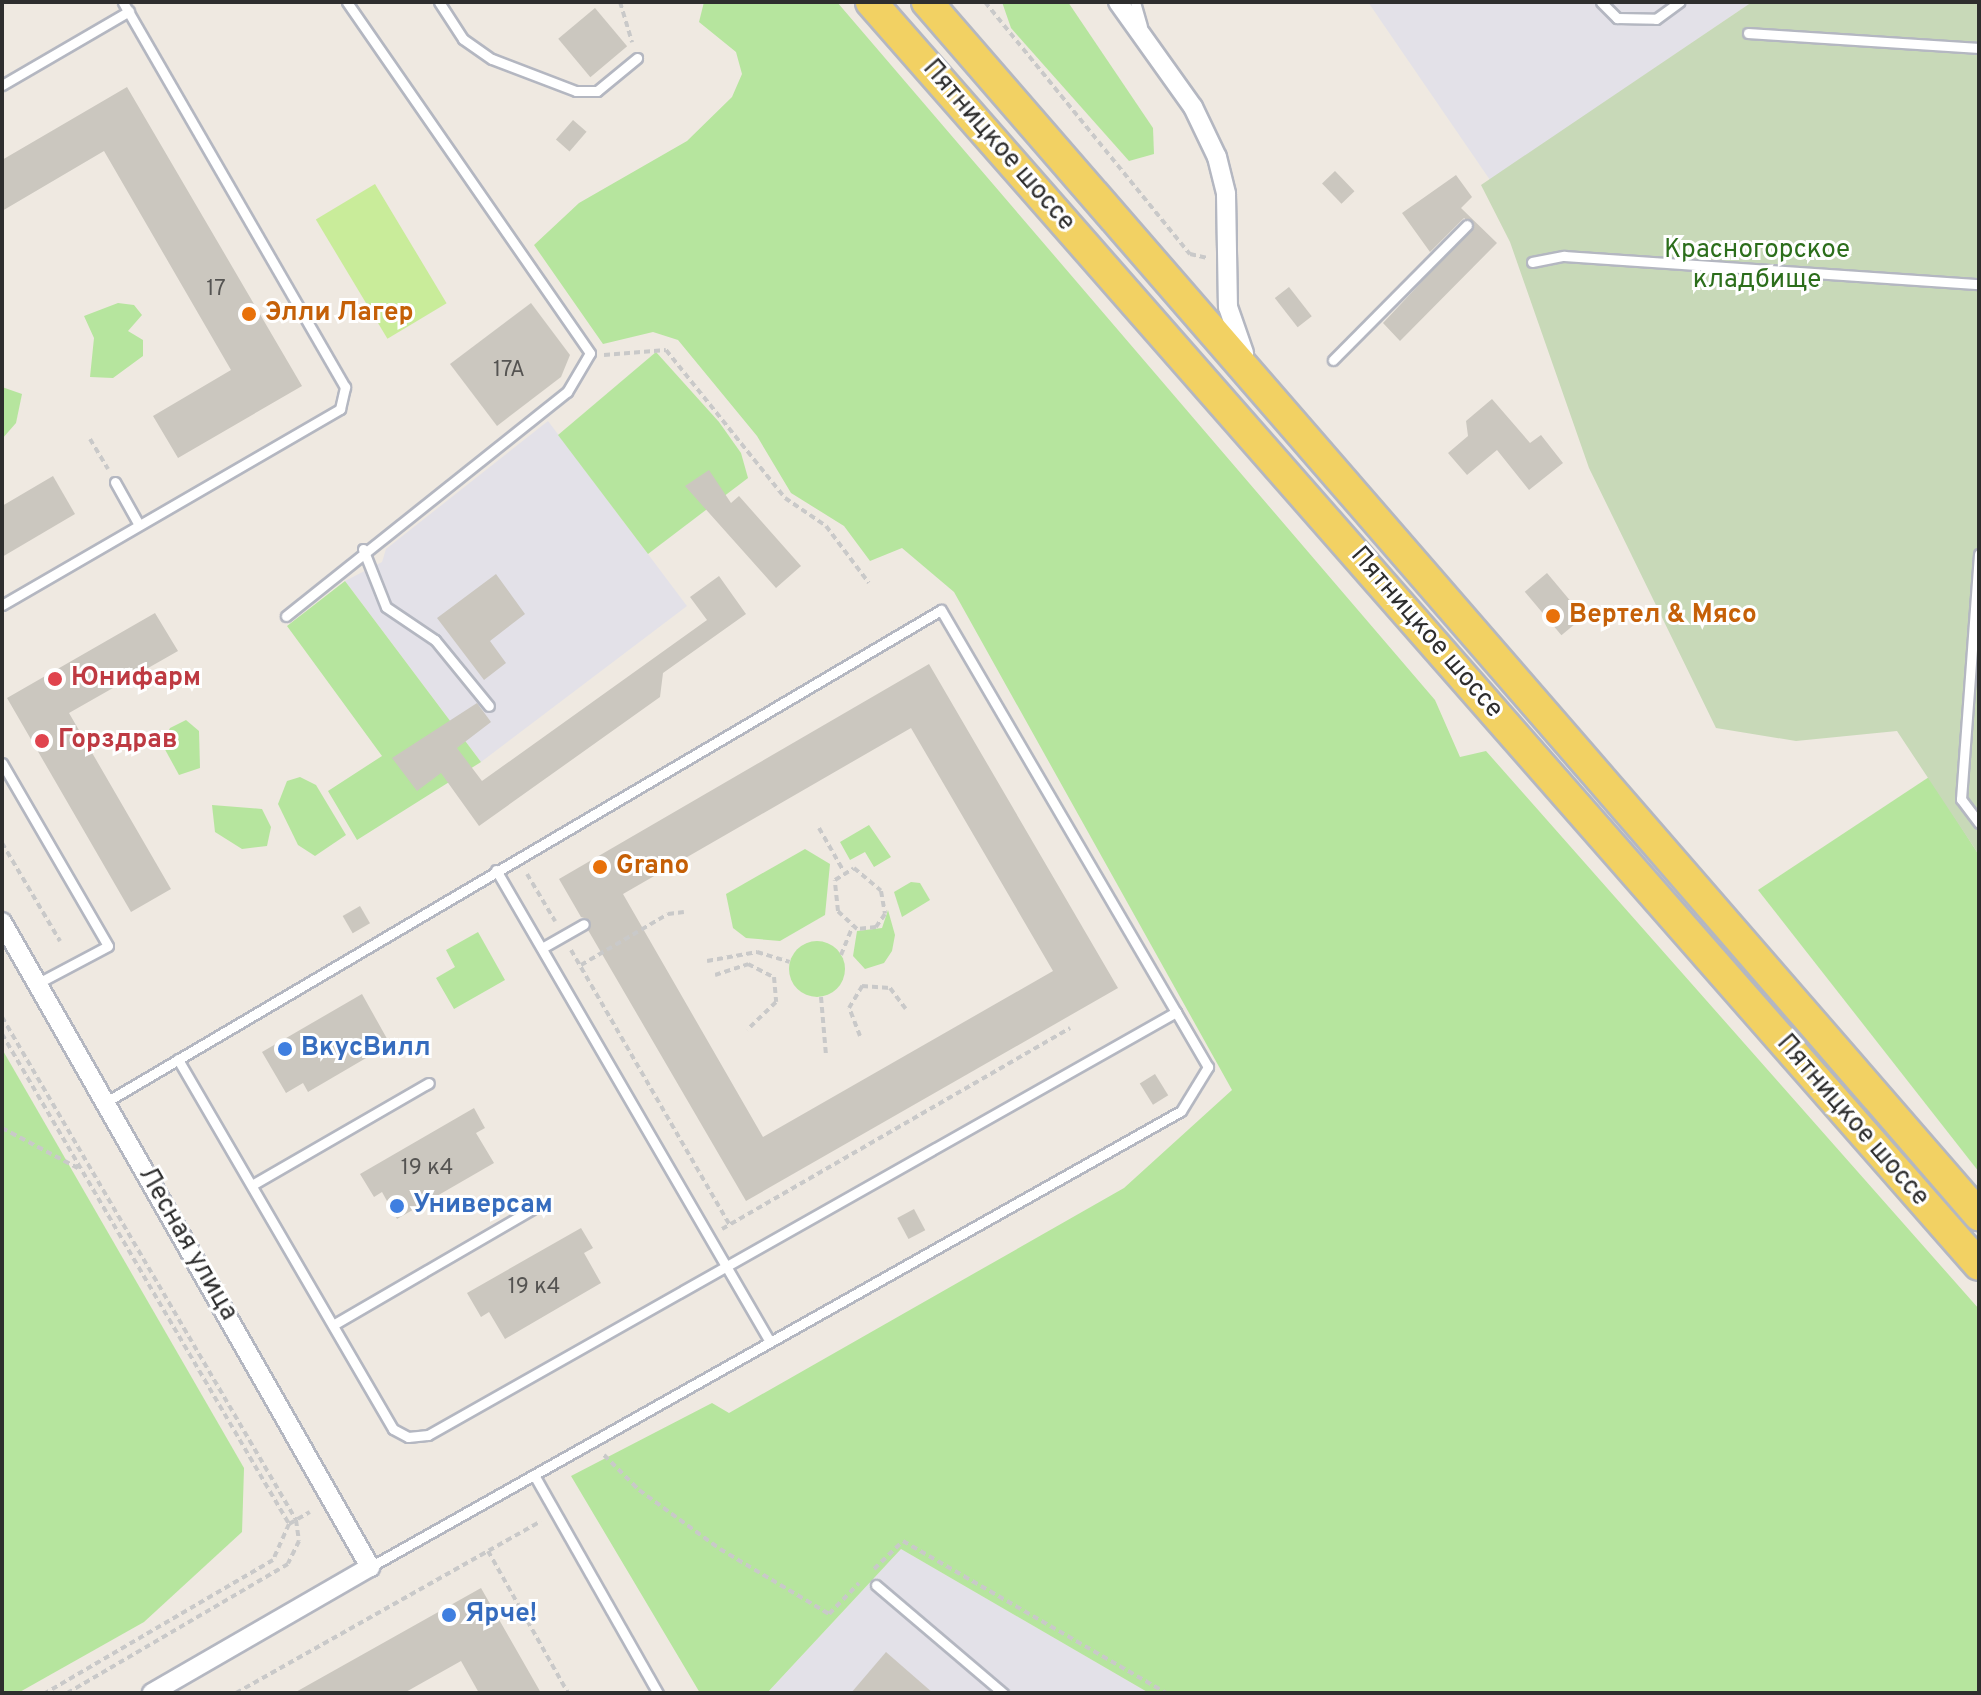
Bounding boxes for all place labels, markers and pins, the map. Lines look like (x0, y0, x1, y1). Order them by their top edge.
place label: Элли Лагер (265, 298, 414, 330)
marker: Элли Лагер (240, 305, 258, 323)
place label: Вертел & Мясо (1569, 600, 1757, 632)
marker: Вертел & Мясо (1544, 607, 1562, 625)
place label: Юнифарм (71, 663, 201, 695)
marker: Юнифарм (46, 670, 64, 688)
place label: Горздрав (58, 725, 177, 757)
marker: Горздрав (33, 732, 51, 750)
place label: Grano (616, 851, 689, 883)
marker: Grano (591, 858, 609, 876)
place label: ВкусВилл (301, 1033, 431, 1065)
marker: ВкусВилл (276, 1040, 294, 1058)
place label: Универсам (413, 1190, 553, 1222)
marker: Универсам (388, 1197, 406, 1215)
place label: Ярче! (465, 1599, 537, 1631)
marker: Ярче! (440, 1606, 458, 1624)

